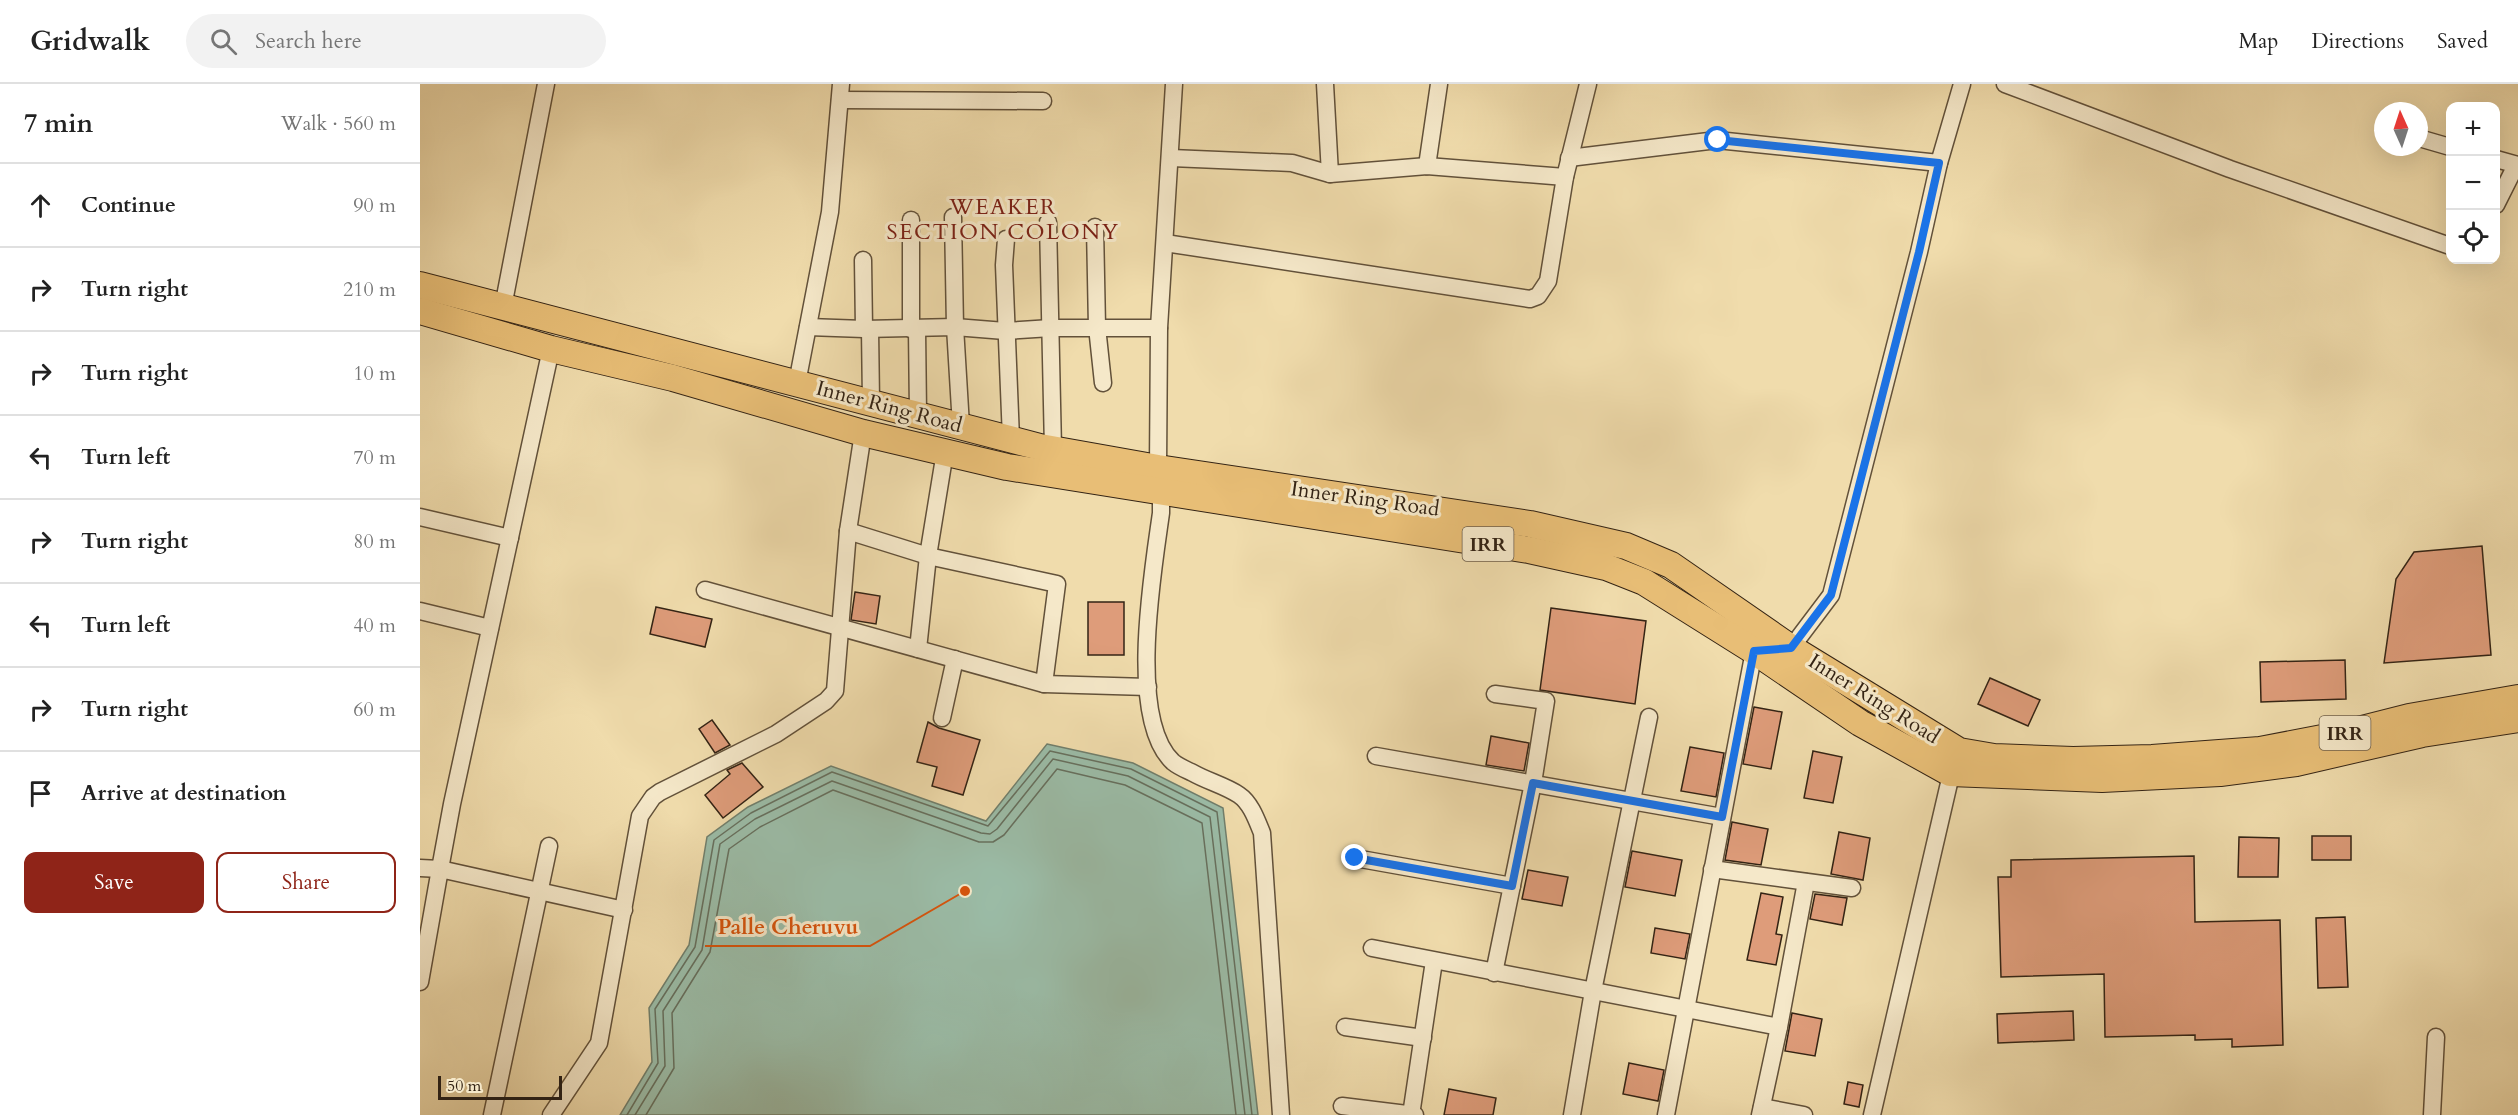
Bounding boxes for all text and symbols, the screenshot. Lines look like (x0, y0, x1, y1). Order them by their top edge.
search box (186, 14, 606, 68)
text: Gridwalk (30, 22, 150, 60)
icon: search (207, 25, 240, 58)
text: Search here (255, 26, 362, 56)
text: Map (2238, 27, 2278, 56)
text: Directions (2311, 27, 2404, 56)
text: Saved (2437, 27, 2488, 56)
north arrow (2374, 102, 2428, 156)
map controls (2446, 102, 2500, 264)
button: + (2446, 102, 2500, 156)
text: 7 min (24, 106, 93, 141)
text: Walk · 560 m (281, 110, 396, 137)
route start (1704, 126, 1730, 152)
button: − (2446, 156, 2500, 210)
icon: ahead (24, 189, 57, 222)
text: Continue (81, 190, 176, 220)
text: 90 m (353, 192, 396, 219)
district label: WEAKER SECTION COLONY (886, 192, 1120, 247)
button: locate (2446, 210, 2500, 264)
icon: right (24, 273, 57, 306)
text: Turn right (81, 274, 188, 304)
text: 210 m (343, 276, 396, 303)
icon: right (24, 357, 57, 390)
text: Turn right (81, 358, 188, 388)
text: 10 m (353, 360, 396, 387)
street label: Inner Ring Road (813, 374, 965, 440)
icon: left (24, 441, 57, 474)
text: Turn left (81, 442, 170, 472)
text: 70 m (353, 444, 396, 471)
street label: Inner Ring Road (1289, 474, 1441, 524)
icon: right (24, 525, 57, 558)
text: Turn right (81, 526, 188, 556)
road number: IRR (1462, 527, 1514, 561)
text: 80 m (353, 528, 396, 555)
icon: left (24, 609, 57, 642)
text: Turn left (81, 610, 170, 640)
text: 40 m (353, 612, 396, 639)
street label: Inner Ring Road (1803, 647, 1945, 751)
icon: right (24, 693, 57, 726)
text: Turn right (81, 694, 188, 724)
text: 60 m (353, 696, 396, 723)
road number: IRR (2320, 716, 2370, 750)
icon: arrive (24, 777, 57, 810)
text: Arrive at destination (81, 778, 286, 808)
route end (1341, 844, 1367, 870)
button: Save (24, 852, 204, 913)
button: Share (216, 852, 396, 913)
callout: Palle Cheruvu (705, 906, 870, 946)
text: Palle Cheruvu (718, 912, 859, 942)
scale bar (438, 1073, 562, 1100)
text: 50 m (447, 1075, 481, 1097)

